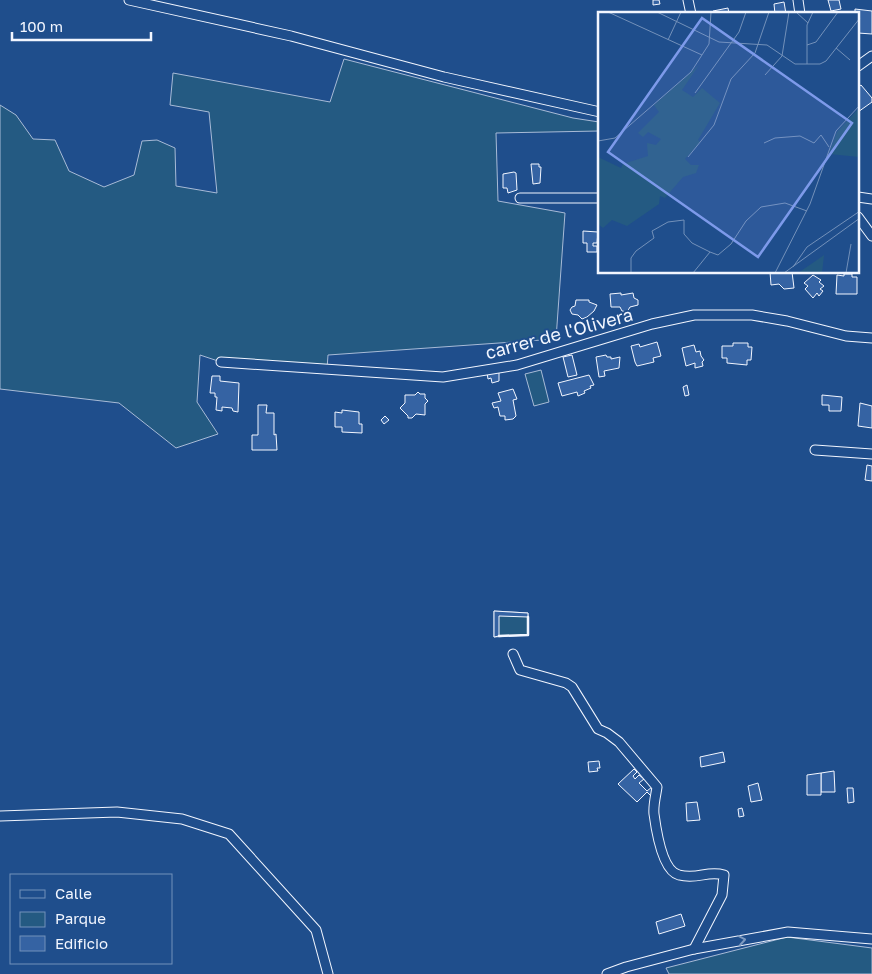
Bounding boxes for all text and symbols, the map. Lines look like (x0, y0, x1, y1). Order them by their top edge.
scale bar (12, 10, 151, 42)
inset map (598, 12, 860, 274)
text: 100 m (20, 17, 63, 35)
street label: carrer de l'Olivera (483, 303, 635, 363)
legend (10, 874, 172, 964)
text: Calle (55, 884, 92, 902)
text: Parque (55, 909, 106, 927)
text: Edificio (55, 934, 108, 952)
one-way arrow (738, 936, 747, 946)

